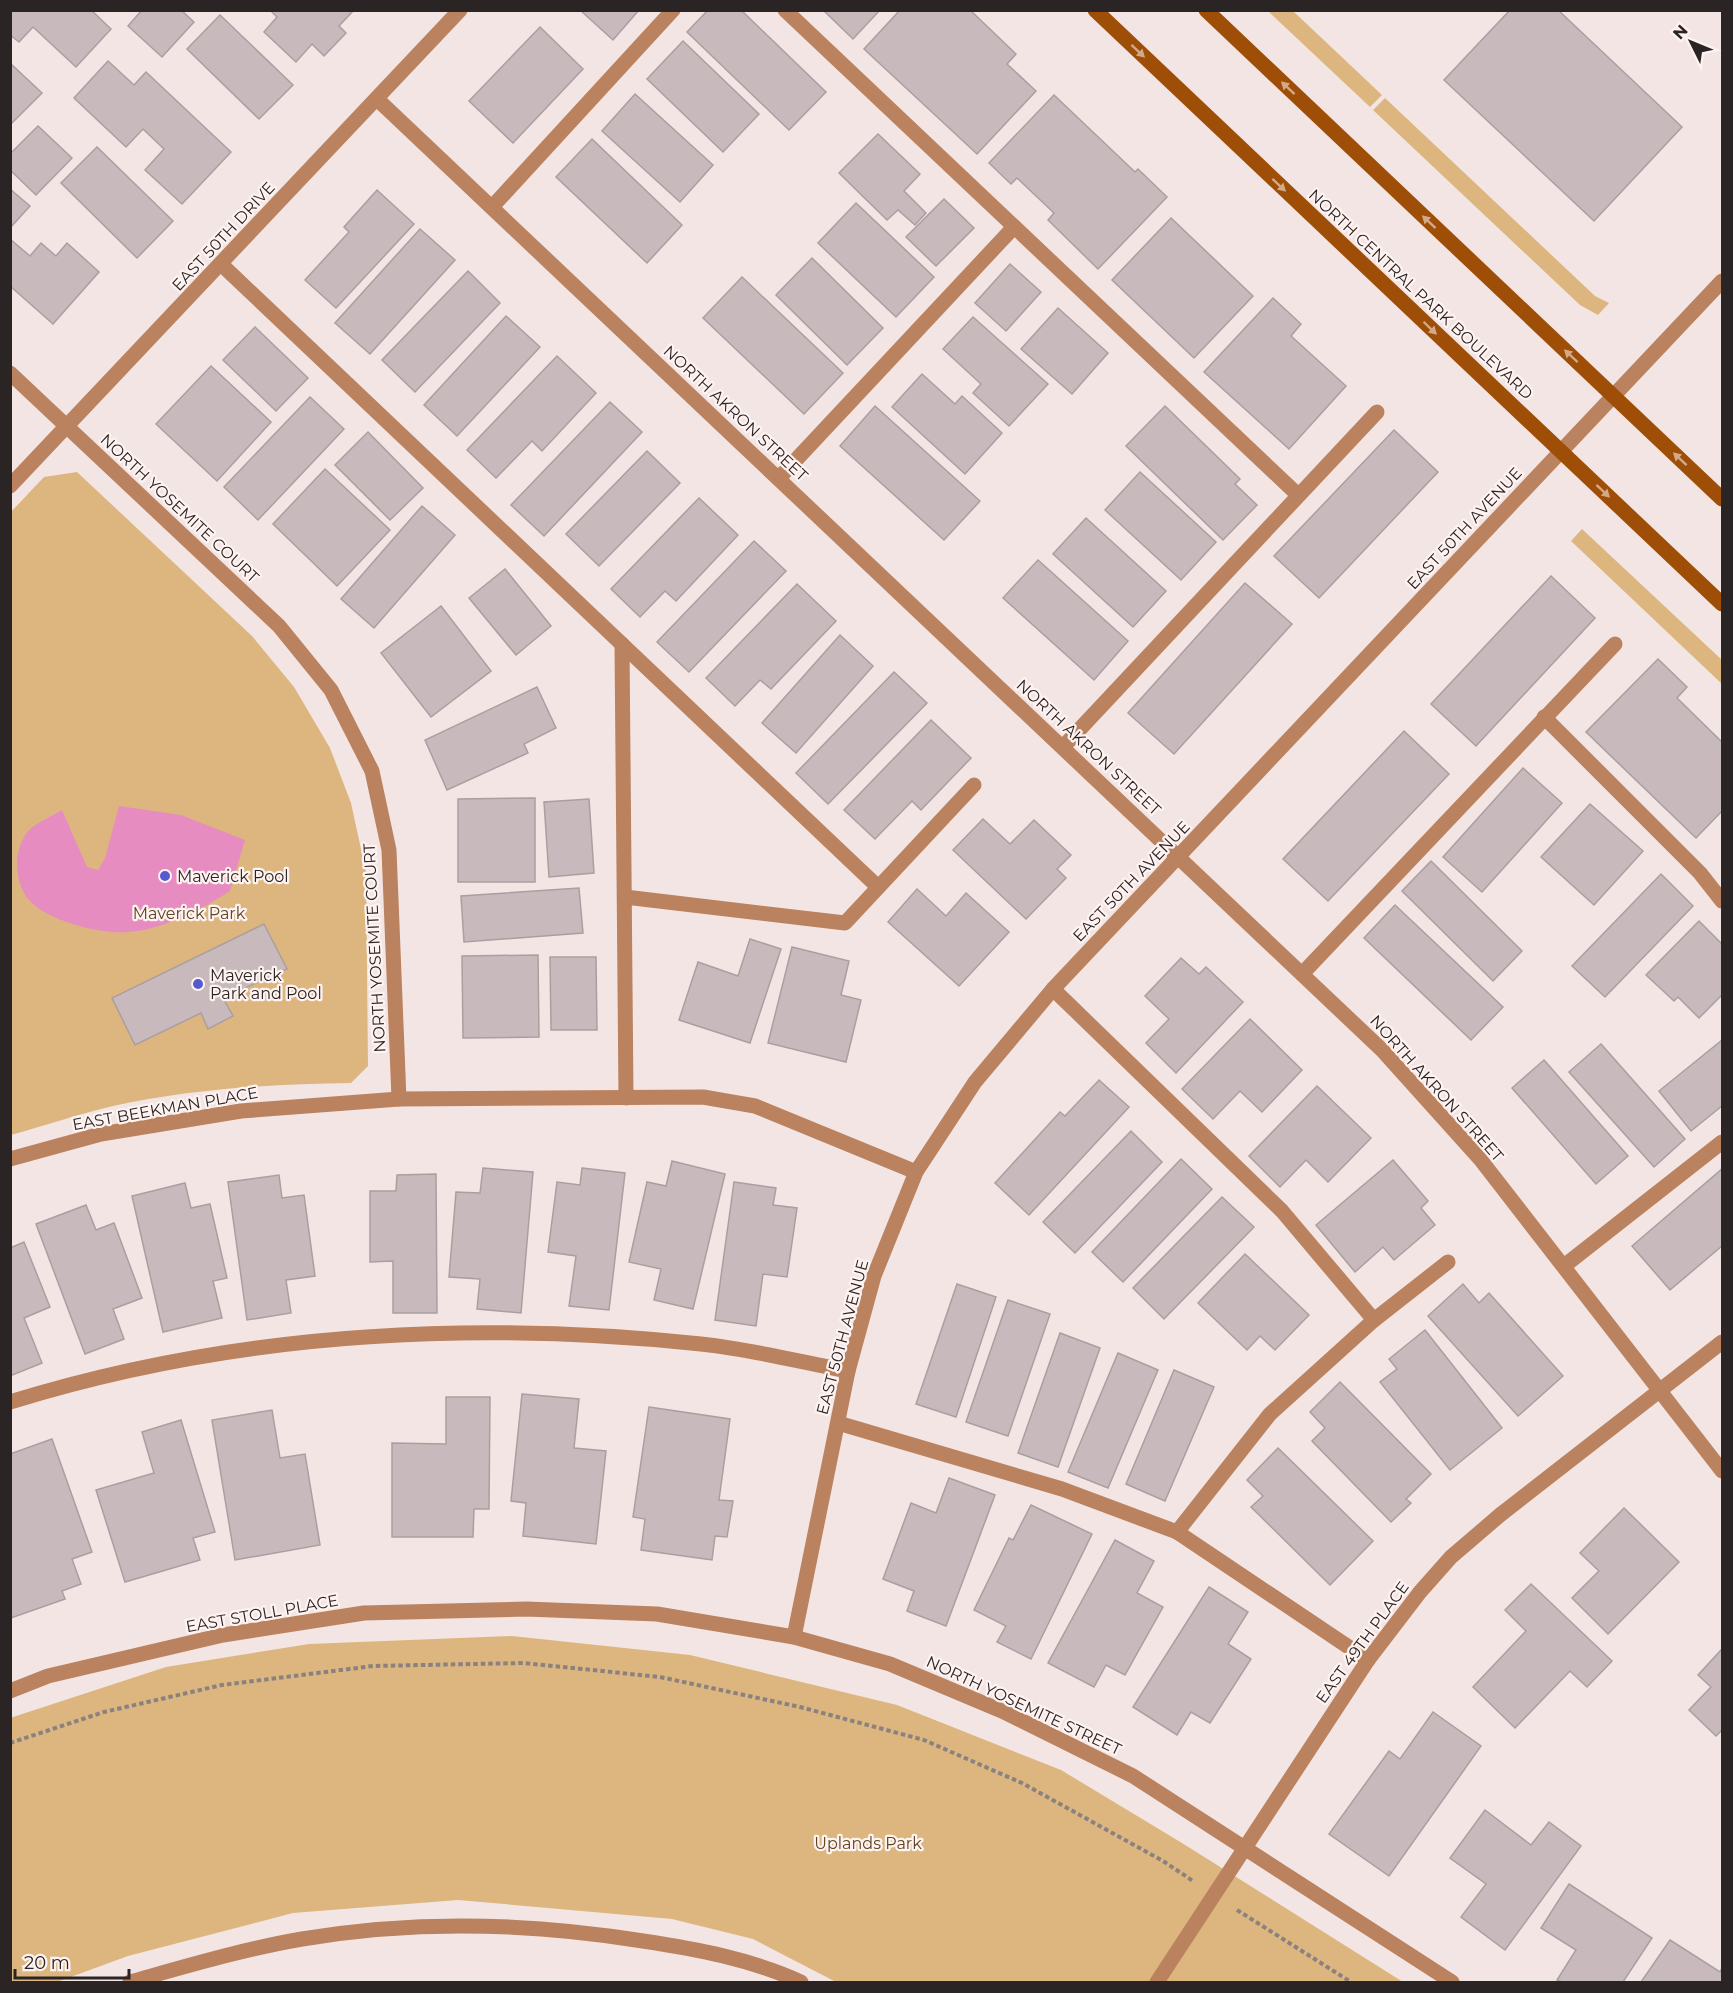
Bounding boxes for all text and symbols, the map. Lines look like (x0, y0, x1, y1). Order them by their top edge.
north arrow (1661, 12, 1721, 72)
text: N (1669, 21, 1692, 43)
one-way arrow (1130, 43, 1144, 57)
one-way arrow (1280, 81, 1295, 95)
street label: EAST 50TH DRIVE (168, 178, 279, 295)
one-way arrow (1272, 178, 1287, 192)
street label: NORTH CENTRAL PARK BOULEVARD (1305, 185, 1537, 403)
one-way arrow (1422, 215, 1437, 229)
one-way arrow (1423, 320, 1437, 334)
street label: NORTH AKRON STREET (660, 342, 812, 486)
one-way arrow (1564, 350, 1579, 363)
street label: NORTH YOSEMITE COURT (97, 430, 263, 587)
one-way arrow (1673, 453, 1688, 466)
street label: EAST 50TH AVENUE (1403, 463, 1526, 593)
one-way arrow (1596, 484, 1610, 498)
street label: NORTH AKRON STREET (1013, 676, 1165, 820)
street label: EAST 50TH AVENUE (1069, 817, 1194, 945)
street label: NORTH YOSEMITE COURT (359, 842, 389, 1053)
place label: Maverick Pool (177, 867, 289, 886)
marker: Maverick Pool (158, 869, 172, 883)
park label: Maverick Park (133, 904, 246, 923)
place label: Maverick Park and Pool (210, 966, 322, 1003)
marker: Maverick Park and Pool (191, 977, 205, 991)
street label: NORTH AKRON STREET (1366, 1011, 1508, 1166)
street label: EAST BEEKMAN PLACE (71, 1083, 259, 1134)
street label: EAST 50TH AVENUE (813, 1257, 872, 1417)
street label: EAST 49TH PLACE (1312, 1578, 1413, 1707)
street label: EAST STOLL PLACE (184, 1591, 340, 1636)
street label: NORTH YOSEMITE STREET (923, 1652, 1125, 1759)
park label: Uplands Park (814, 1834, 922, 1853)
scale bar (15, 1942, 129, 1980)
text: 20 m (24, 1952, 70, 1974)

